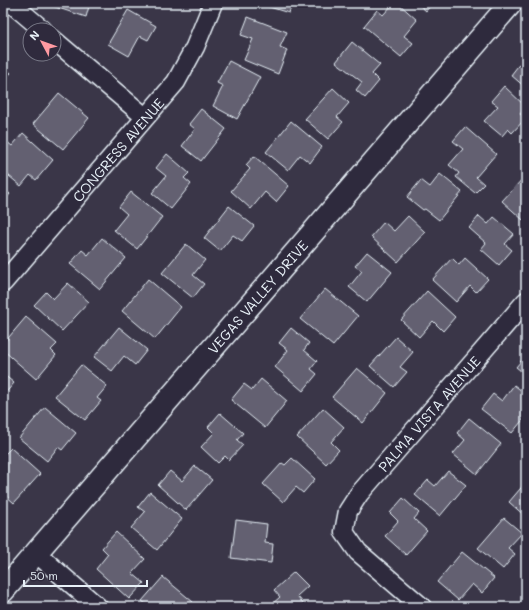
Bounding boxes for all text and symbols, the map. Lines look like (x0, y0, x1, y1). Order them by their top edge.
north arrow (22, 22, 62, 62)
text: N (26, 27, 42, 43)
street label: CONGRESS AVENUE (68, 94, 168, 206)
street label: VEGAS VALLEY DRIVE (203, 236, 312, 357)
street label: PALMA VISTA AVENUE (373, 352, 484, 475)
scale bar (24, 562, 147, 588)
text: 50 m (30, 567, 58, 583)

